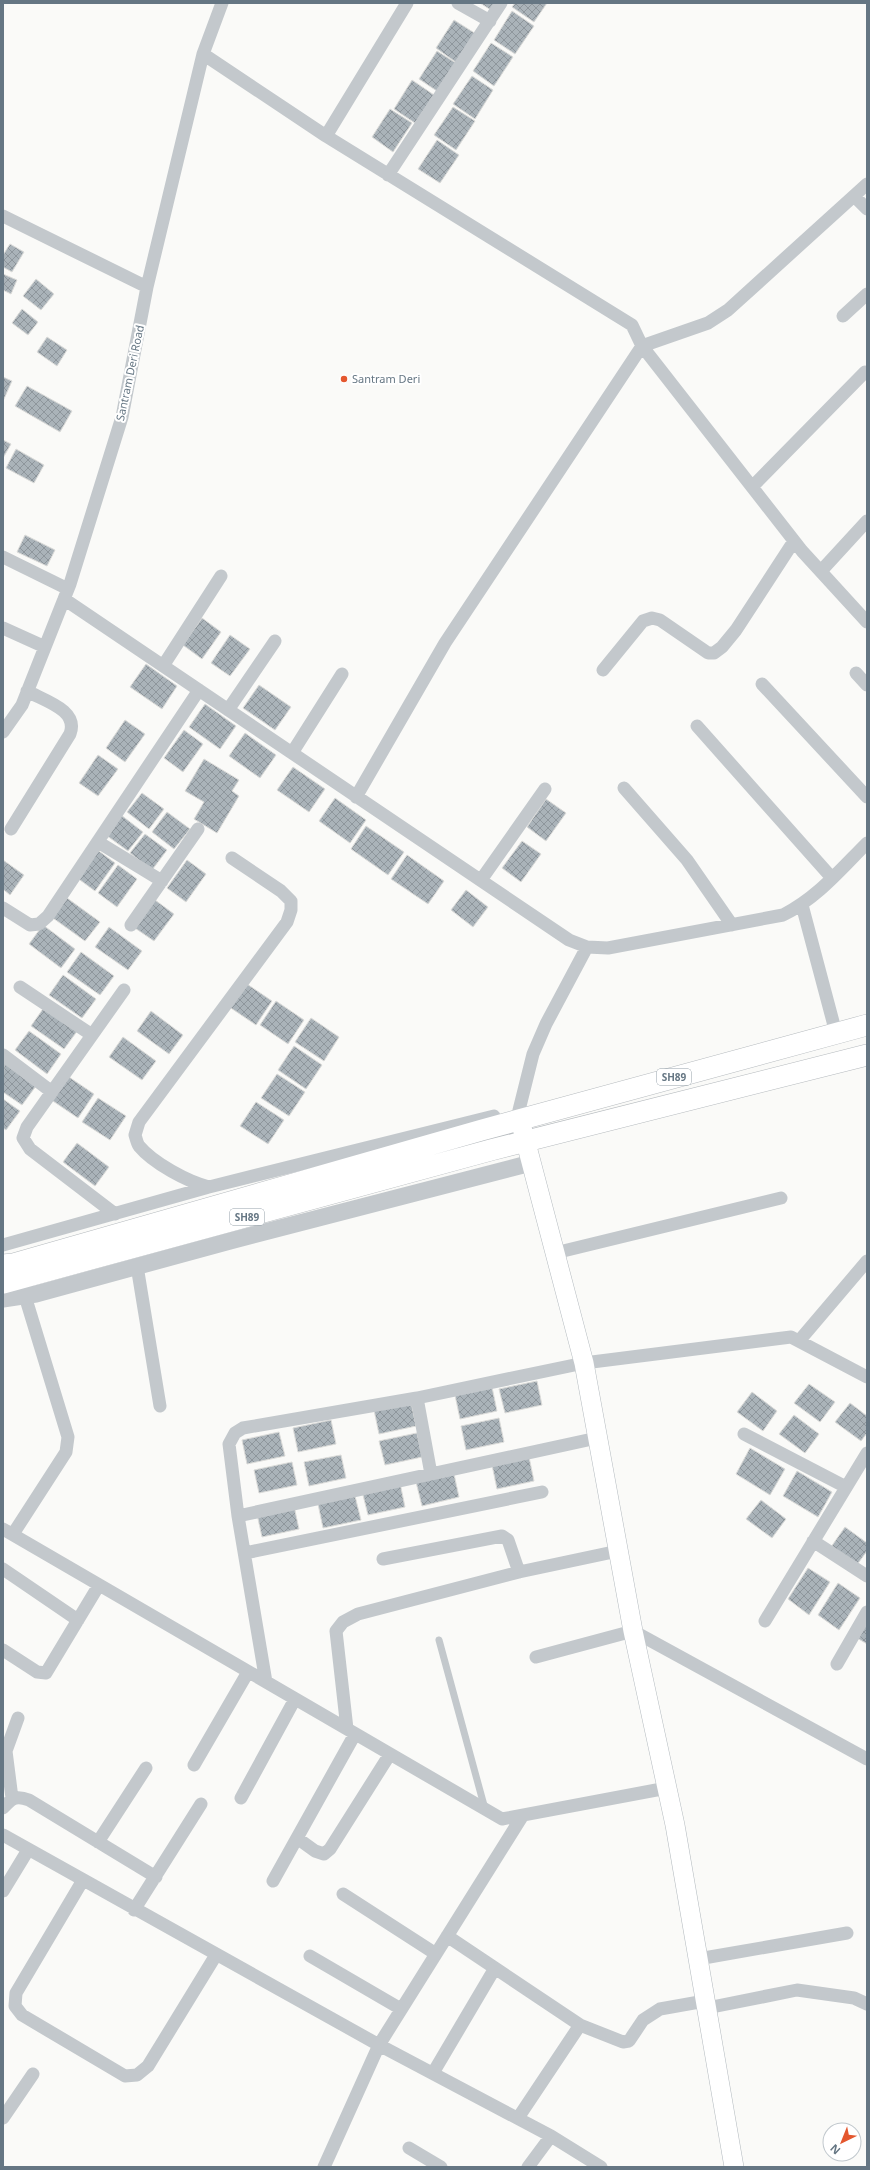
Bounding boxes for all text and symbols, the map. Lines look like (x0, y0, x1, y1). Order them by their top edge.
street label: Santram Deri Road (112, 324, 147, 422)
place label: Santram Deri (352, 371, 420, 386)
marker: Santram Deri (339, 374, 349, 384)
road number: SH89 (657, 1069, 691, 1085)
road number: SH89 (230, 1209, 264, 1225)
north arrow (822, 2122, 862, 2162)
text: N (826, 2141, 843, 2158)

